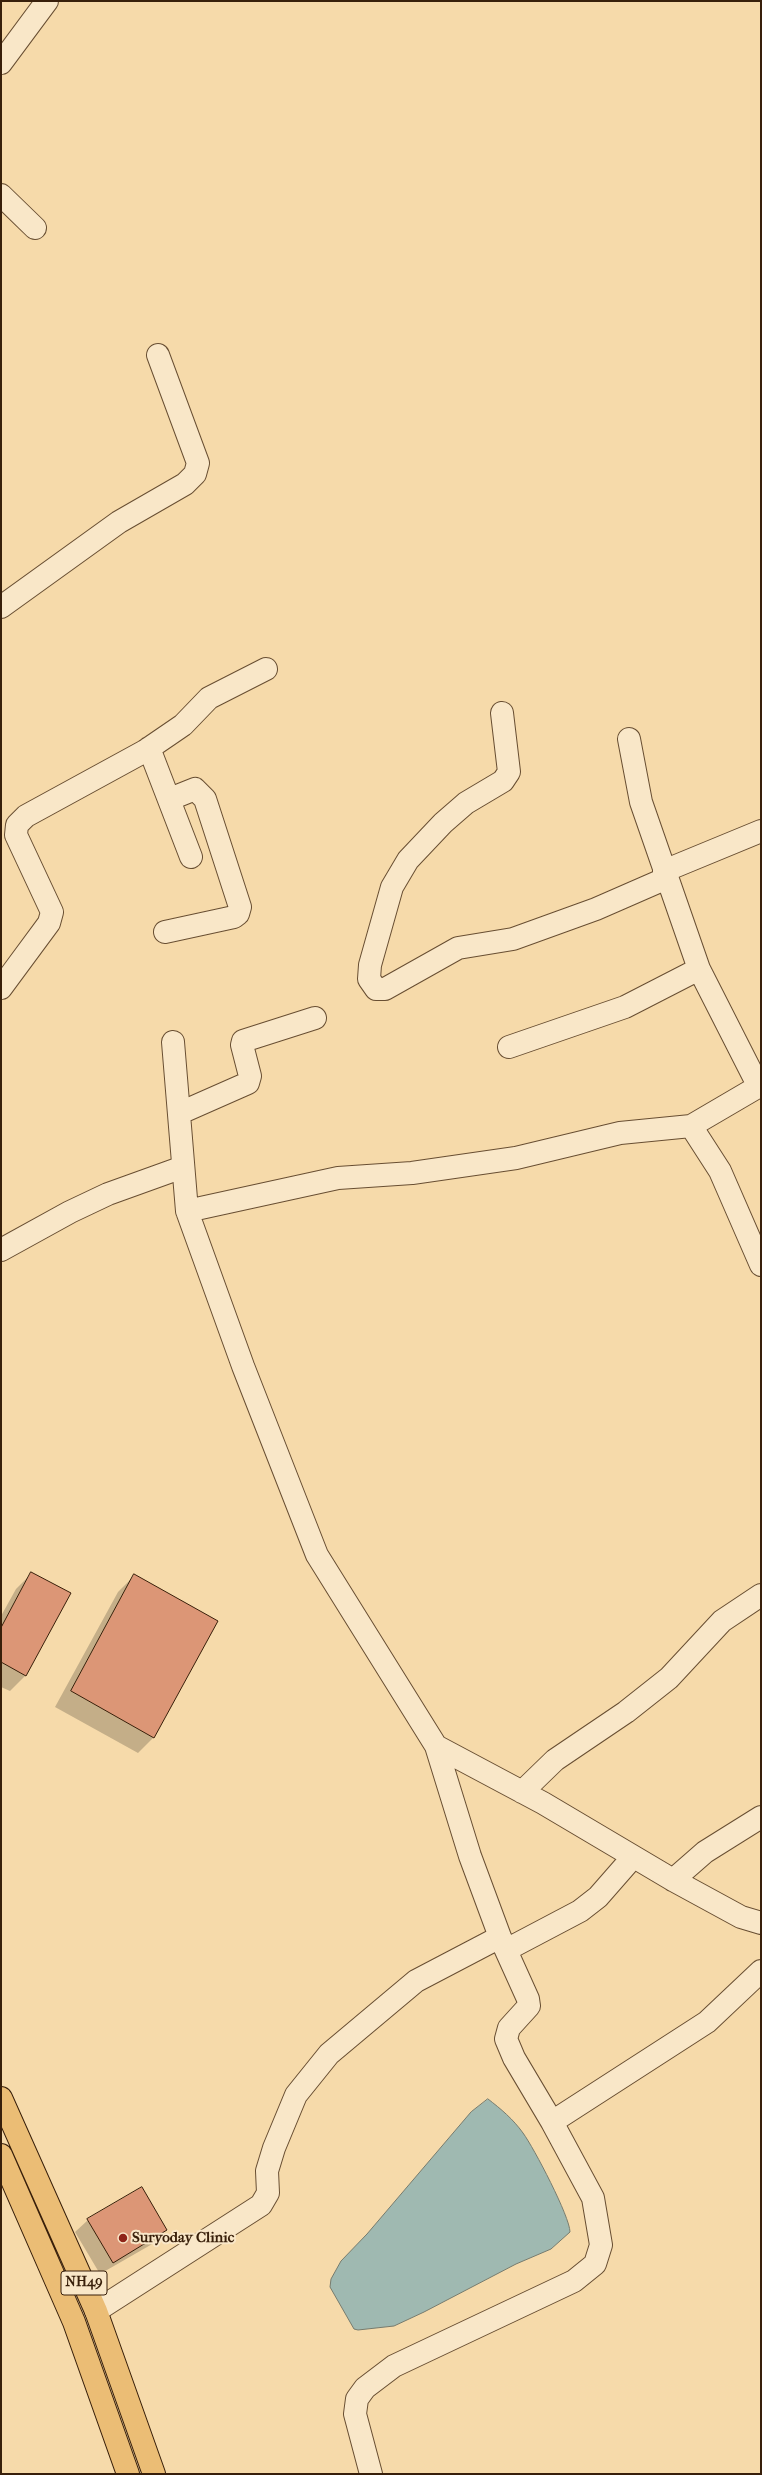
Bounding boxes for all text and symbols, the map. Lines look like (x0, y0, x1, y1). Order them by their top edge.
place label: Suryoday Clinic (132, 2229, 234, 2247)
marker: Suryoday Clinic (117, 2232, 129, 2244)
road number: NH49 (61, 2271, 107, 2295)

